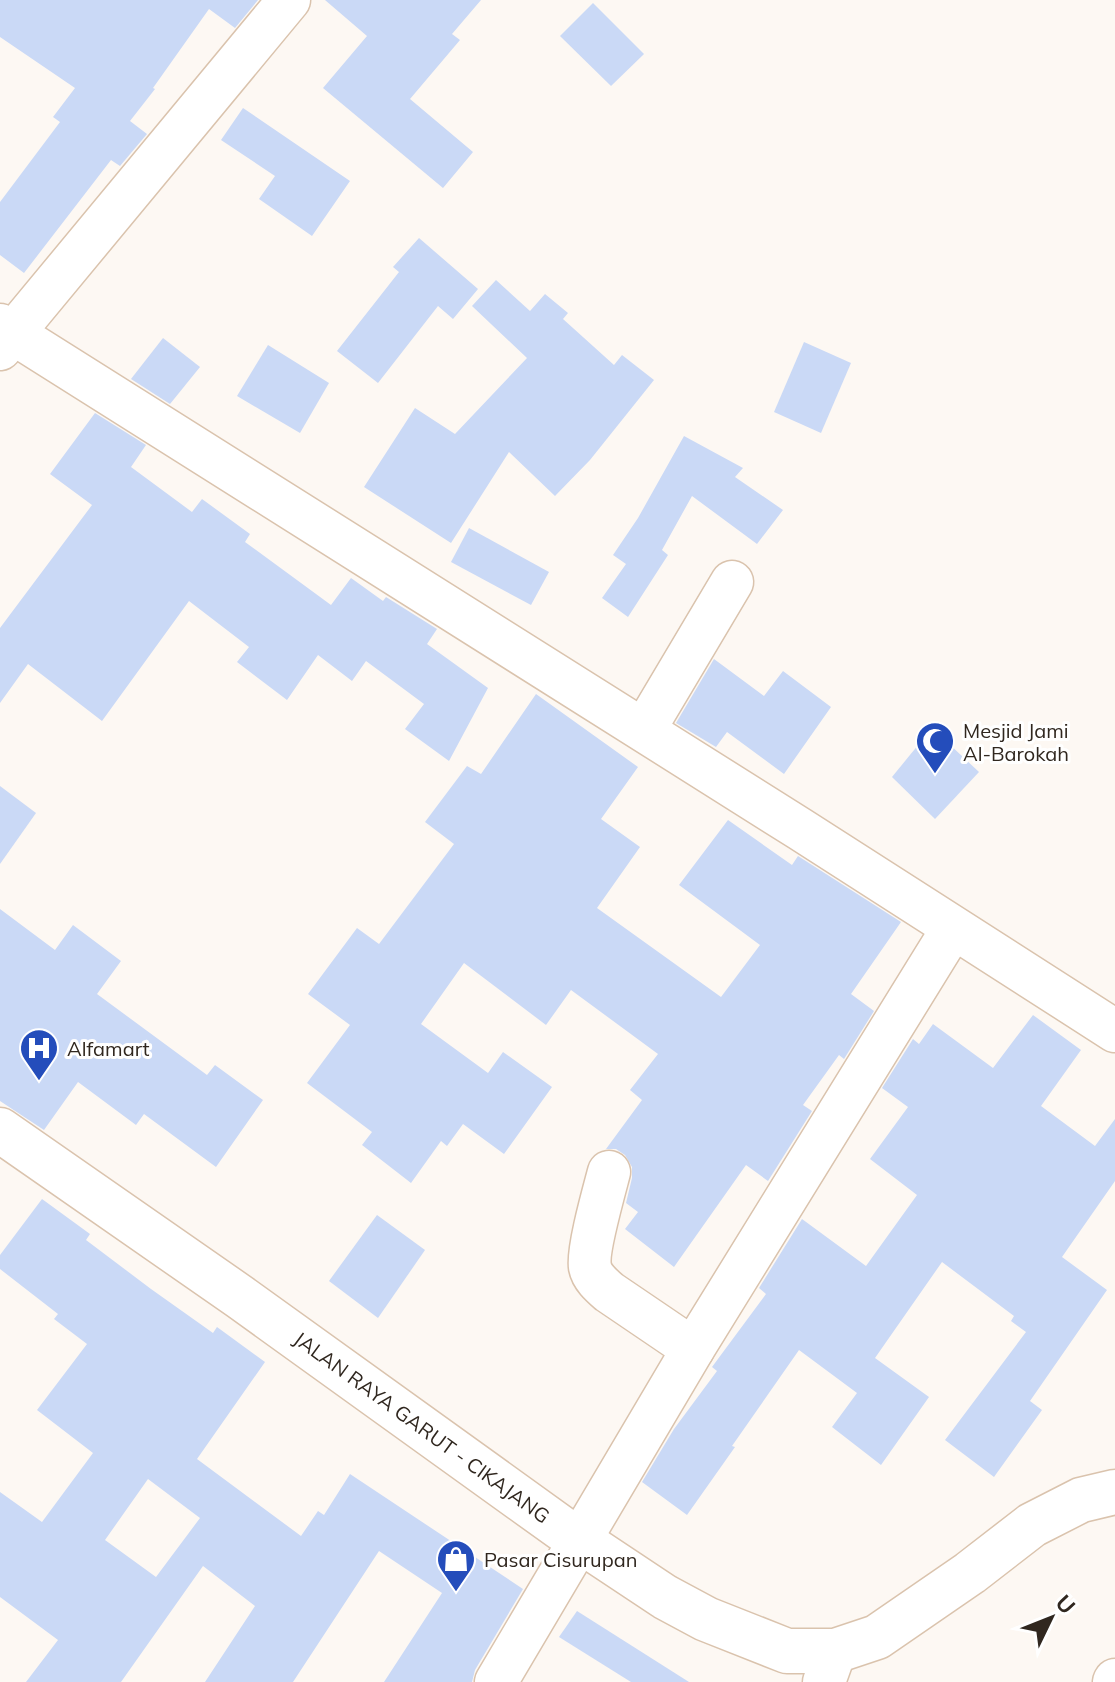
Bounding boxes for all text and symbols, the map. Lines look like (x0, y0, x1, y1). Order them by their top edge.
place label: Mesjid Jami Al-Barokah (963, 718, 1069, 766)
mosque icon: Mesjid Jami Al-Barokah (914, 720, 956, 775)
hospital icon: Alfamart (18, 1027, 60, 1082)
place label: Alfamart (67, 1036, 149, 1061)
street label: JALAN RAYA GARUT - CIKAJANG (289, 1326, 555, 1528)
shop icon: Pasar Cisurupan (435, 1538, 477, 1593)
place label: Pasar Cisurupan (484, 1547, 637, 1572)
north arrow (1011, 1578, 1091, 1658)
text: U (1050, 1589, 1081, 1620)

